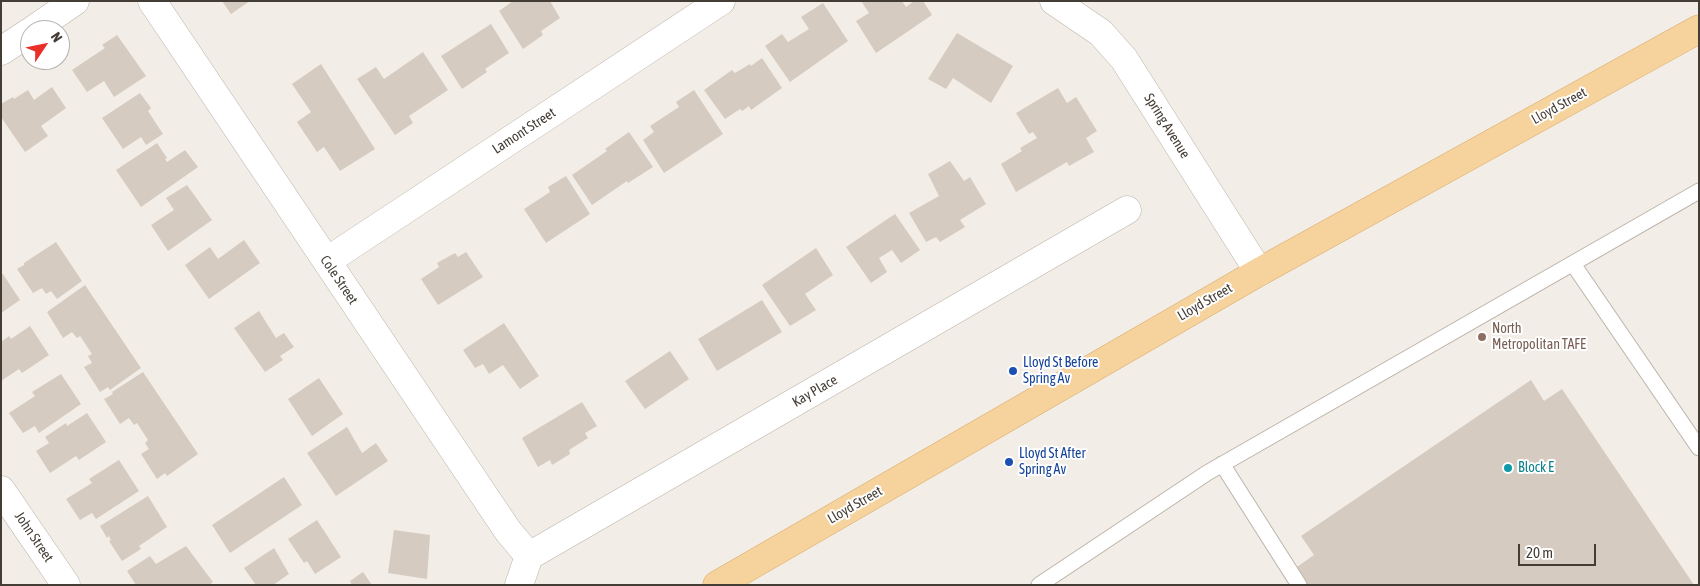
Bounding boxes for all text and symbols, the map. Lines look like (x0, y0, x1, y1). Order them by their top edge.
north arrow (20, 20, 70, 70)
text: N (48, 29, 66, 45)
street label: Lloyd Street (1529, 84, 1589, 128)
street label: Spring Avenue (1140, 90, 1194, 162)
street label: Lamont Street (489, 104, 559, 158)
street label: Cole Street (317, 252, 361, 308)
street label: Lloyd Street (1175, 280, 1235, 324)
place label: North Metropolitan TAFE (1492, 321, 1586, 354)
marker: North Metropolitan TAFE (1476, 331, 1488, 343)
place label: Lloyd St Before Spring Av (1023, 355, 1098, 388)
marker: Lloyd St Before Spring Av (1007, 365, 1019, 377)
street label: Kay Place (789, 371, 841, 411)
place label: Lloyd St After Spring Av (1019, 446, 1086, 478)
marker: Lloyd St After Spring Av (1003, 456, 1015, 468)
place label: Block E (1518, 460, 1554, 476)
marker: Block E (1502, 462, 1514, 474)
street label: Lloyd Street (825, 483, 885, 527)
street label: John Street (11, 509, 57, 565)
scale bar (1520, 534, 1598, 566)
text: 20 m (1526, 544, 1553, 561)

